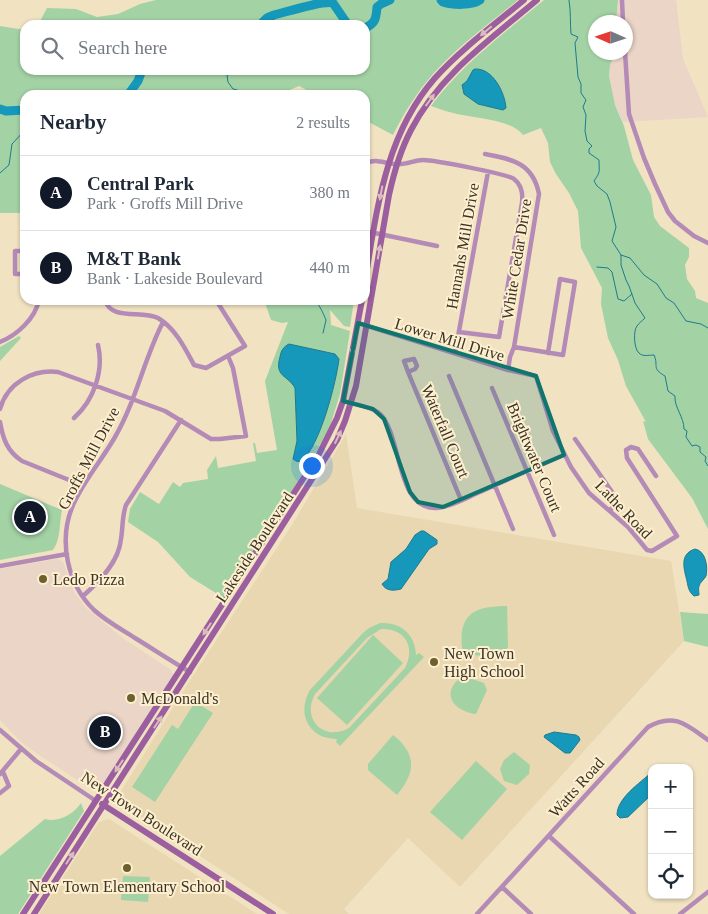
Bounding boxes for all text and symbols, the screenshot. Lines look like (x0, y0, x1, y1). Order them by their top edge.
north arrow (588, 15, 633, 60)
search box (20, 20, 370, 75)
one-way arrow (480, 26, 493, 37)
icon: search (38, 34, 66, 62)
text: Search here (78, 37, 167, 58)
one-way arrow (425, 94, 436, 107)
text: Nearby (40, 110, 107, 134)
text: 2 results (296, 114, 350, 131)
text: Central Park (87, 173, 194, 194)
street label: Hannahs Mill Drive (443, 182, 482, 311)
text: A (50, 184, 62, 201)
text: 380 m (310, 184, 350, 201)
one-way arrow (376, 185, 384, 201)
text: Park · Groffs Mill Drive (87, 195, 243, 212)
street label: White Cedar Drive (499, 198, 534, 321)
one-way arrow (375, 243, 383, 259)
text: M&T Bank (87, 248, 181, 269)
text: B (51, 259, 61, 276)
text: 440 m (310, 259, 350, 276)
text: Bank · Lakeside Boulevard (87, 270, 263, 287)
street label: Lower Mill Drive (393, 315, 507, 364)
one-way arrow (349, 340, 357, 356)
street label: Waterfall Court (418, 382, 473, 481)
street label: Brightwater Court (503, 400, 565, 515)
street label: Groffs Mill Drive (54, 404, 123, 512)
one-way arrow (335, 430, 343, 444)
your location (299, 453, 325, 479)
street label: Lathe Road (592, 477, 656, 542)
street label: Lakeside Boulevard (212, 489, 297, 606)
pin: A (14, 498, 46, 536)
place label: Ledo Pizza (53, 571, 125, 588)
marker: Ledo Pizza (37, 573, 49, 585)
one-way arrow (202, 622, 212, 636)
place label: New Town High School (444, 645, 525, 681)
marker: New Town High School (428, 656, 440, 668)
place label: McDonald's (141, 690, 219, 707)
marker: McDonald's (125, 692, 137, 704)
pin: B (89, 713, 121, 751)
one-way arrow (153, 715, 162, 728)
street label: Watts Road (545, 754, 607, 820)
one-way arrow (114, 759, 124, 772)
map controls (648, 764, 693, 899)
button: + (648, 764, 693, 809)
street label: New Town Boulevard (78, 768, 205, 859)
button: − (648, 809, 693, 854)
one-way arrow (65, 852, 75, 865)
button: locate (648, 854, 693, 899)
marker: New Town Elementary School (121, 862, 133, 874)
place label: New Town Elementary School (29, 878, 226, 896)

